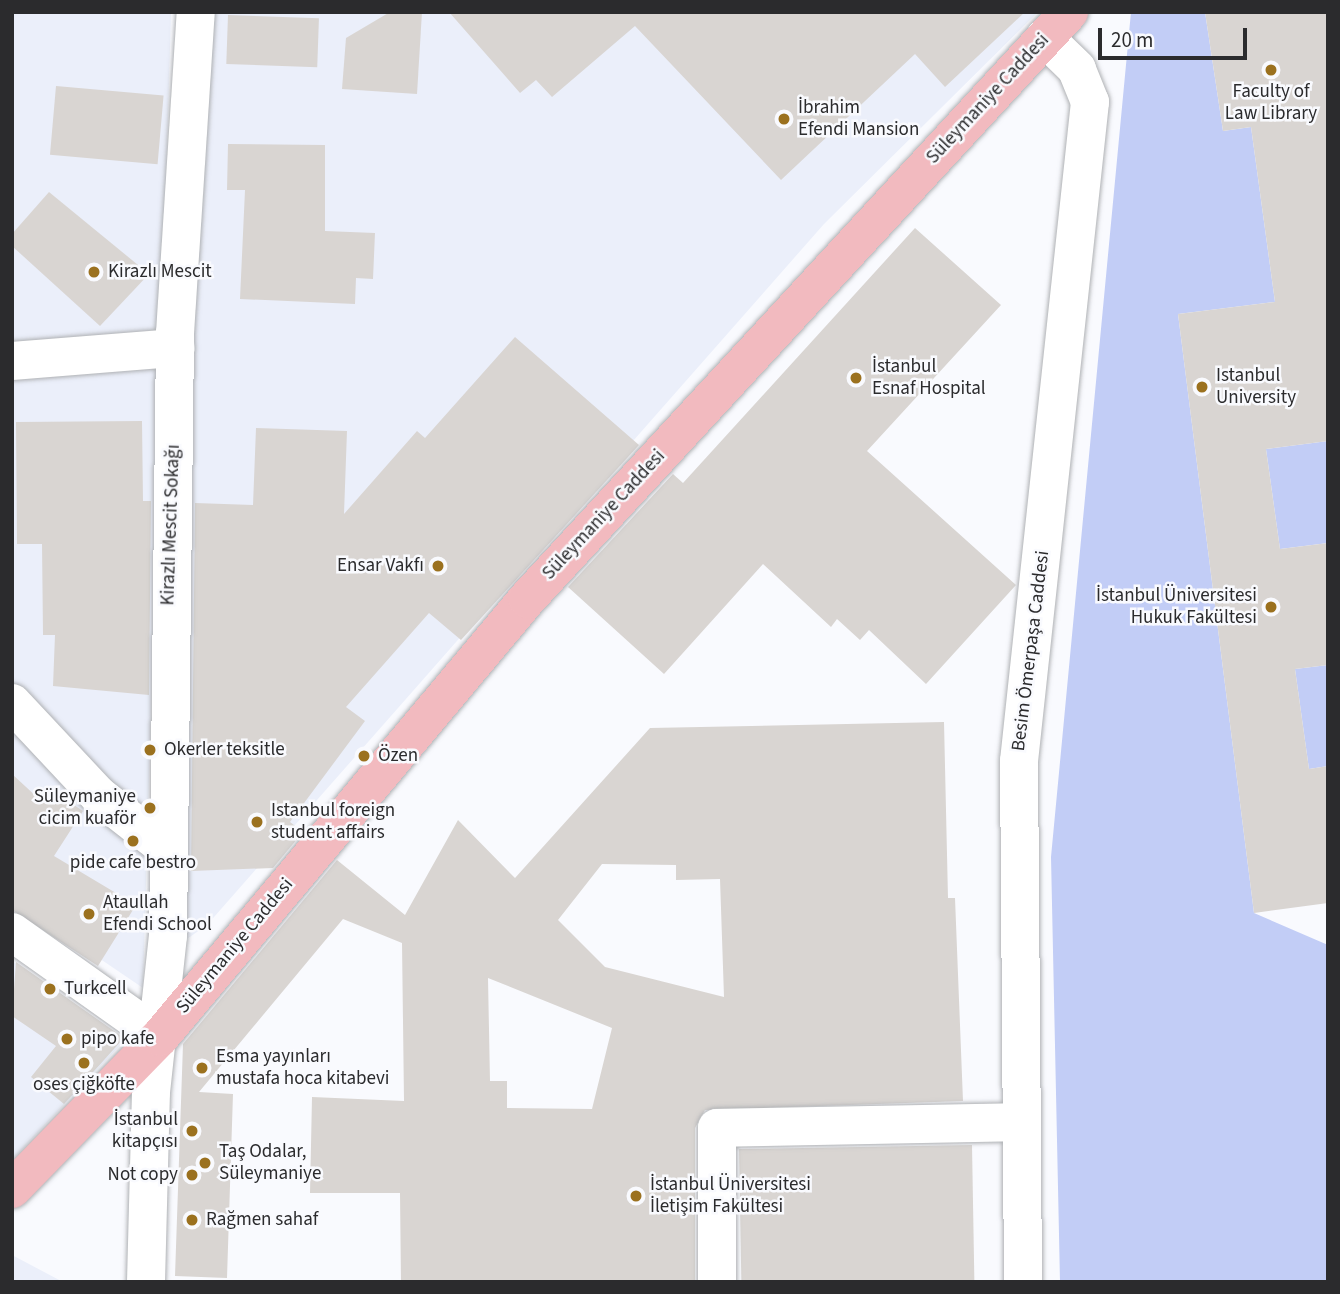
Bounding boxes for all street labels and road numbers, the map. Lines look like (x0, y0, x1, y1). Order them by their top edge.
street label: Süleymaniye Caddesi (922, 29, 1054, 169)
street label: Kirazlı Mescit Sokağı (157, 444, 185, 606)
street label: Süleymaniye Caddesi (538, 445, 670, 585)
street label: Besim Ömerpaşa Caddesi (1007, 549, 1055, 753)
street label: Süleymaniye Caddesi (172, 874, 298, 1018)

